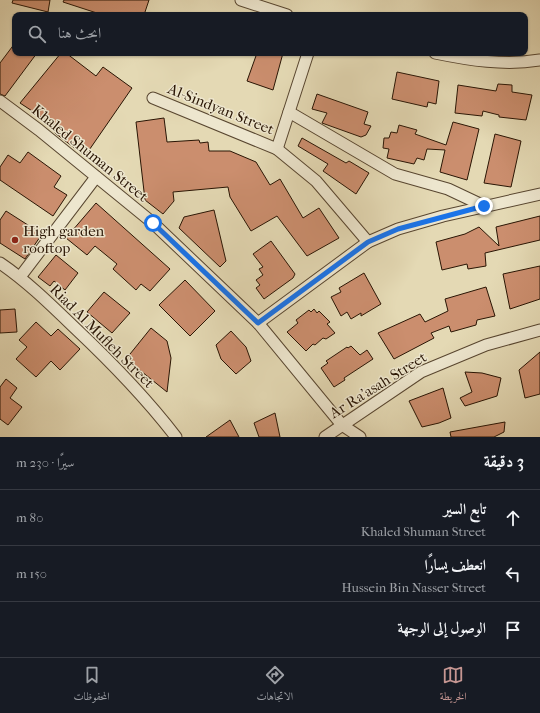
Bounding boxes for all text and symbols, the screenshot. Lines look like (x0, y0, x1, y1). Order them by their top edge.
search box (12, 12, 528, 56)
icon: search (26, 23, 48, 45)
text: ابحث هنا (58, 24, 101, 42)
street label: Al-Sindyan Street (164, 79, 277, 139)
street label: Khaled Shuman Street (28, 101, 152, 206)
route end (475, 197, 493, 215)
route start (144, 214, 162, 232)
place label: High garden rooftop (23, 222, 105, 257)
marker: High garden rooftop (10, 235, 20, 245)
street label: Riad Al Mufleh Street (46, 280, 158, 392)
street label: Ar Ra’asah Street (325, 348, 430, 423)
text: 3 دقيقة (484, 451, 524, 471)
text: سيرًا · 230 m (16, 455, 74, 470)
text: تابع السير (444, 500, 486, 518)
icon: ahead (502, 507, 524, 529)
text: 80 m (16, 510, 43, 525)
text: Khaled Shuman Street (361, 524, 486, 539)
text: انعطف يسارًا (425, 556, 486, 574)
icon: left (502, 563, 524, 585)
text: 150 m (16, 566, 47, 581)
text: Hussein Bin Nasser Street (341, 580, 486, 595)
text: الوصول إلى الوجهة (397, 619, 486, 637)
icon: arrive (502, 619, 524, 641)
tab: المحفوظات (73, 664, 110, 707)
tab: الاتجاهات (256, 664, 293, 707)
tab: الخريطة (440, 664, 467, 707)

